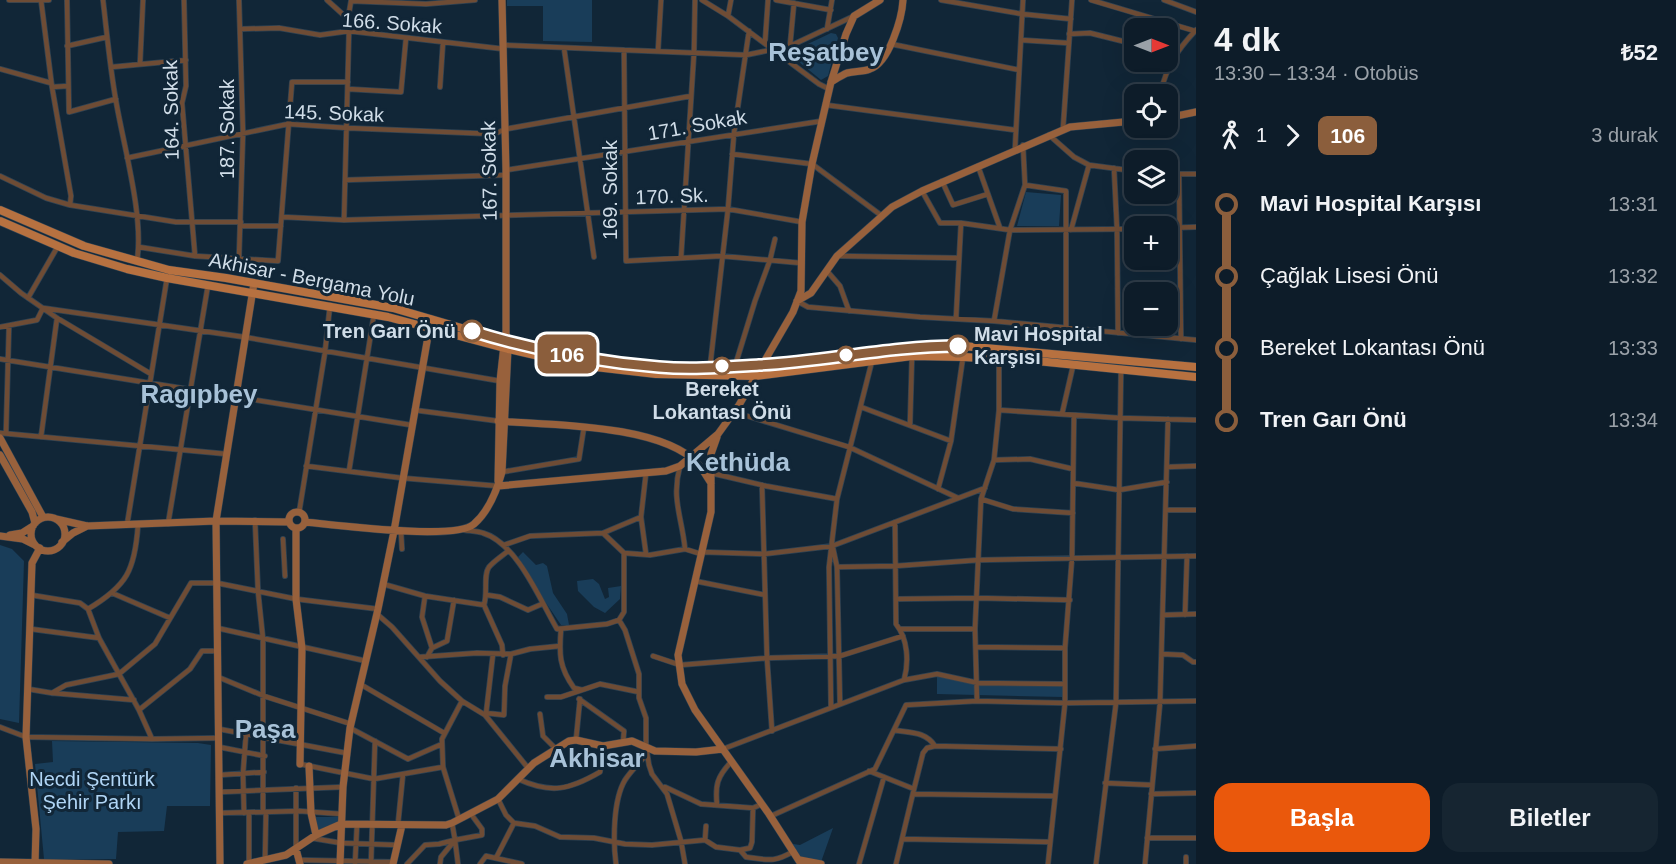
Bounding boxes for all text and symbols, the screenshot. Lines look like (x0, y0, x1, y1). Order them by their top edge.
street label: 166. Sokak (341, 9, 444, 38)
north arrow (1124, 18, 1178, 72)
map controls (1124, 18, 1178, 336)
text: 4 dk (1214, 21, 1280, 58)
district label: Reşatbey (768, 37, 884, 67)
text: ₺52 (1621, 40, 1658, 65)
street label: 164. Sokak (159, 59, 183, 160)
text: 13:30 – 13:34 · Otobüs (1214, 62, 1419, 84)
street label: 187. Sokak (216, 78, 238, 179)
button: locate (1124, 84, 1178, 138)
street label: 145. Sokak (284, 100, 385, 126)
street label: 171. Sokak (646, 105, 749, 145)
icon: walk (1214, 119, 1247, 152)
icon: forward (1276, 119, 1309, 152)
street label: 167. Sokak (477, 120, 501, 221)
text: 1 (1256, 124, 1267, 146)
text: 106 (1330, 124, 1365, 147)
text: 3 durak (1591, 124, 1658, 146)
street label: 169. Sokak (599, 139, 621, 240)
button: layers (1124, 150, 1178, 204)
street label: 170. Sk. (635, 184, 709, 208)
text: Mavi Hospital Karşısı (1260, 191, 1481, 216)
text: 13:31 (1608, 193, 1658, 215)
button: + (1124, 216, 1178, 270)
street label: Akhisar - Bergama Yolu (207, 248, 417, 310)
text: Çağlak Lisesi Önü (1260, 263, 1439, 288)
text: 13:32 (1608, 265, 1658, 287)
button: − (1124, 282, 1178, 336)
place label: Tren Garı Önü (323, 320, 456, 342)
marker: Tren Garı Önü (461, 320, 483, 342)
place label: Mavi Hospital Karşısı (974, 323, 1103, 368)
line badge: 106 (532, 334, 602, 374)
marker: Mavi Hospital Karşısı (947, 335, 969, 357)
text: Bereket Lokantası Önü (1260, 335, 1485, 360)
text: 13:33 (1608, 337, 1658, 359)
text: 106 (549, 343, 585, 366)
unlabelled marker (837, 346, 855, 364)
marker: Bereket Lokantası Önü (713, 357, 731, 375)
place label: Bereket Lokantası Önü (653, 378, 791, 423)
district label: Ragıpbey (140, 379, 258, 409)
text: Tren Garı Önü (1260, 407, 1407, 432)
text: 13:34 (1608, 409, 1658, 431)
district label: Kethüda (686, 447, 791, 477)
district label: Paşa (235, 714, 296, 744)
district label: Akhisar (549, 743, 645, 773)
park label: Necdi Şentürk Şehir Parkı (29, 768, 156, 813)
button: Başla (1214, 783, 1430, 852)
button: Biletler (1442, 783, 1658, 852)

